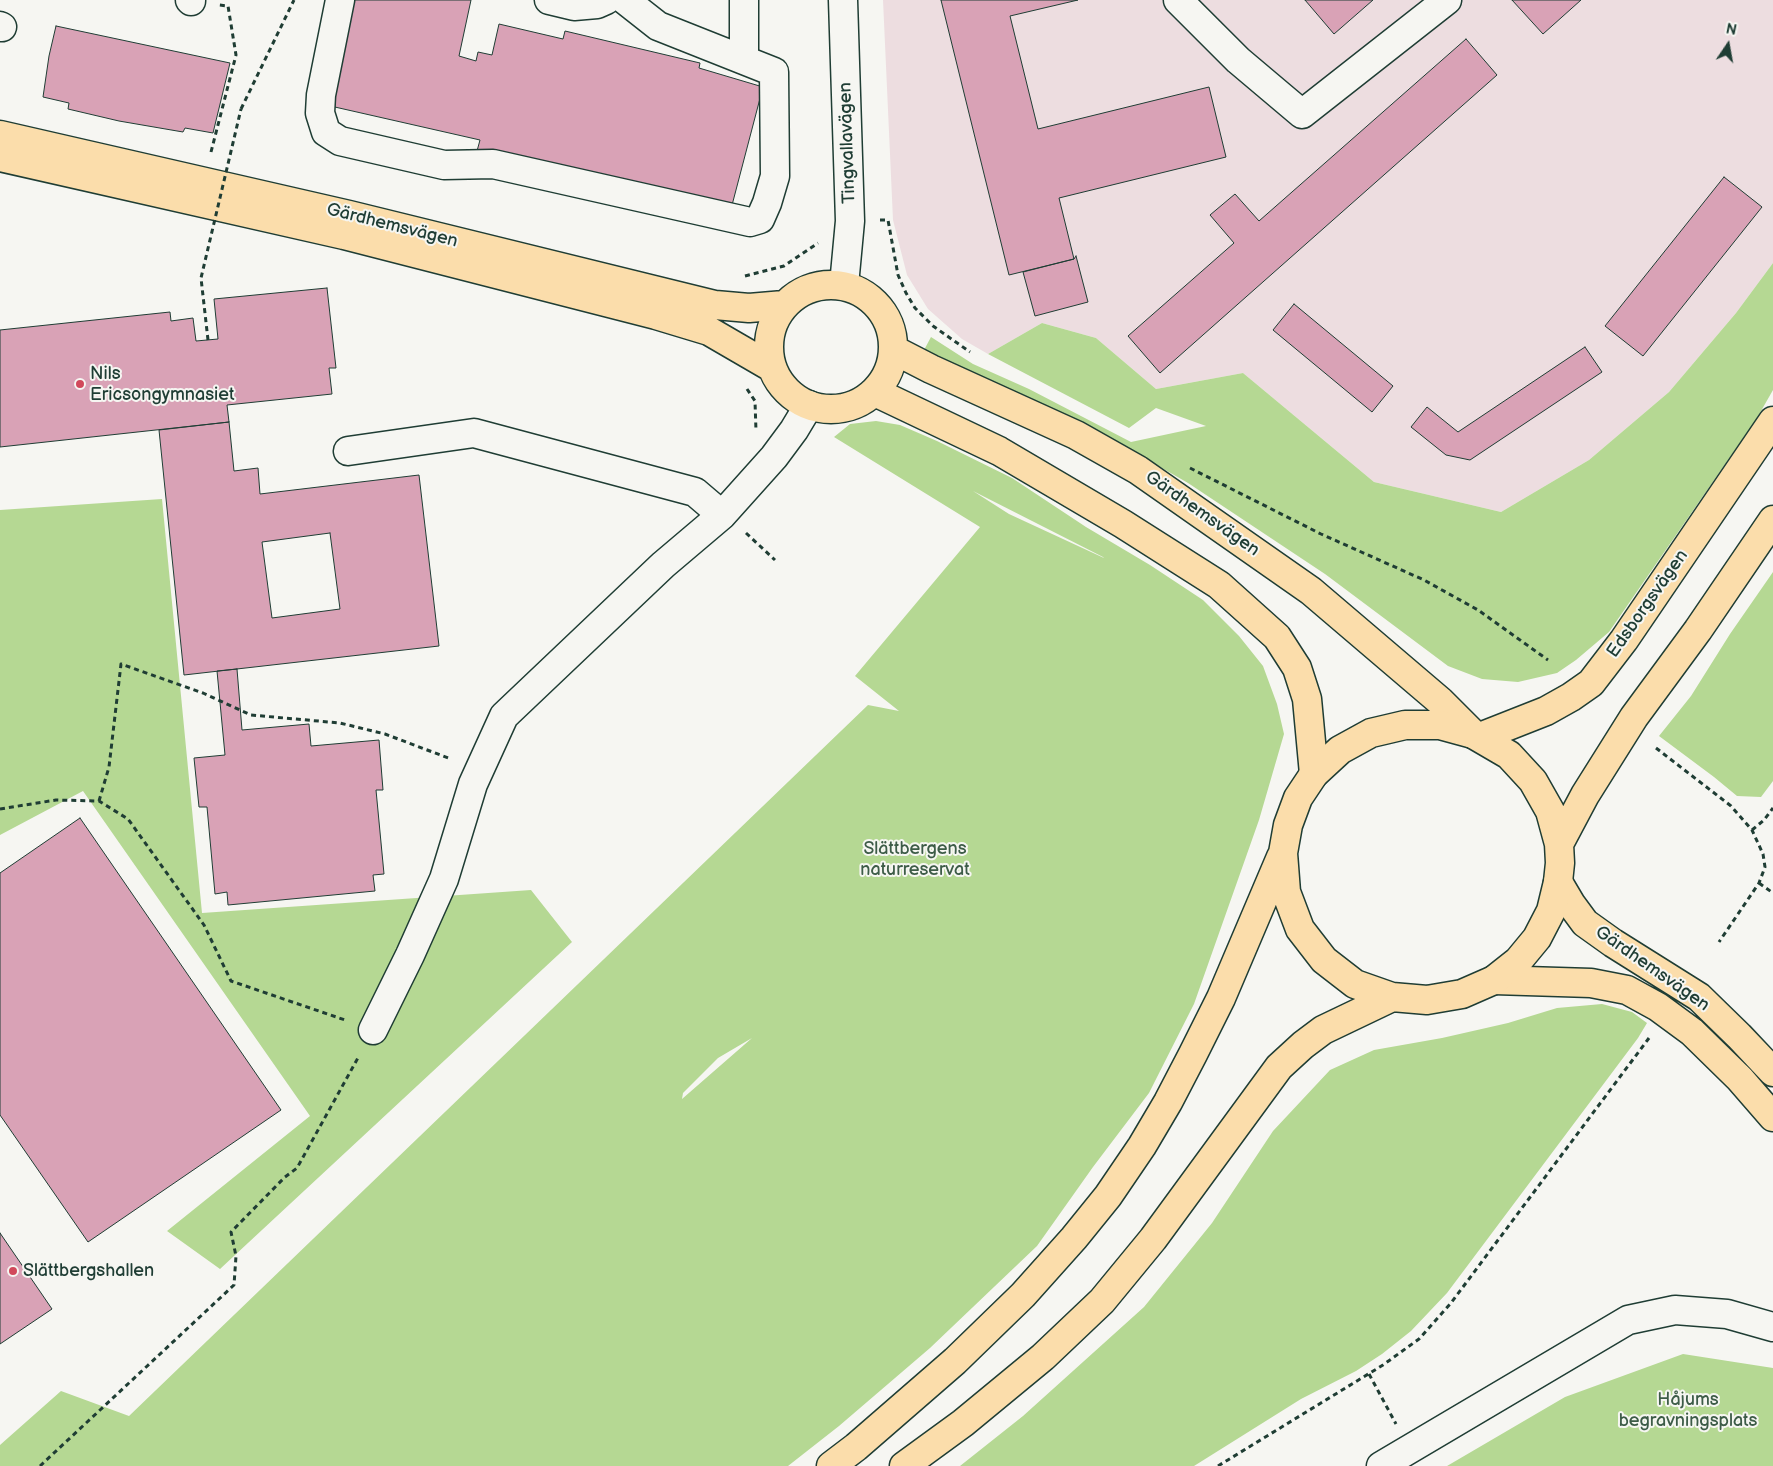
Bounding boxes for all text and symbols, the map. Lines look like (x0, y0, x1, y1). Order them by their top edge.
north arrow (1703, 20, 1753, 70)
text: N (1724, 20, 1738, 39)
street label: Tingvallavägen (835, 82, 861, 204)
street label: Gärdhemsvägen (324, 199, 460, 253)
place label: Nils Ericsongymnasiet (90, 363, 235, 406)
marker: Nils Ericsongymnasiet (74, 378, 86, 390)
street label: Gärdhemsvägen (1141, 467, 1263, 561)
street label: Edsborgsvägen (1603, 546, 1693, 662)
park label: Slättbergens naturreservat (860, 838, 970, 881)
street label: Gärdhemsvägen (1591, 922, 1713, 1016)
place label: Slättbergshallen (23, 1260, 154, 1282)
marker: Slättbergshallen (7, 1265, 19, 1277)
park label: Håjums begravningsplats (1619, 1389, 1757, 1432)

